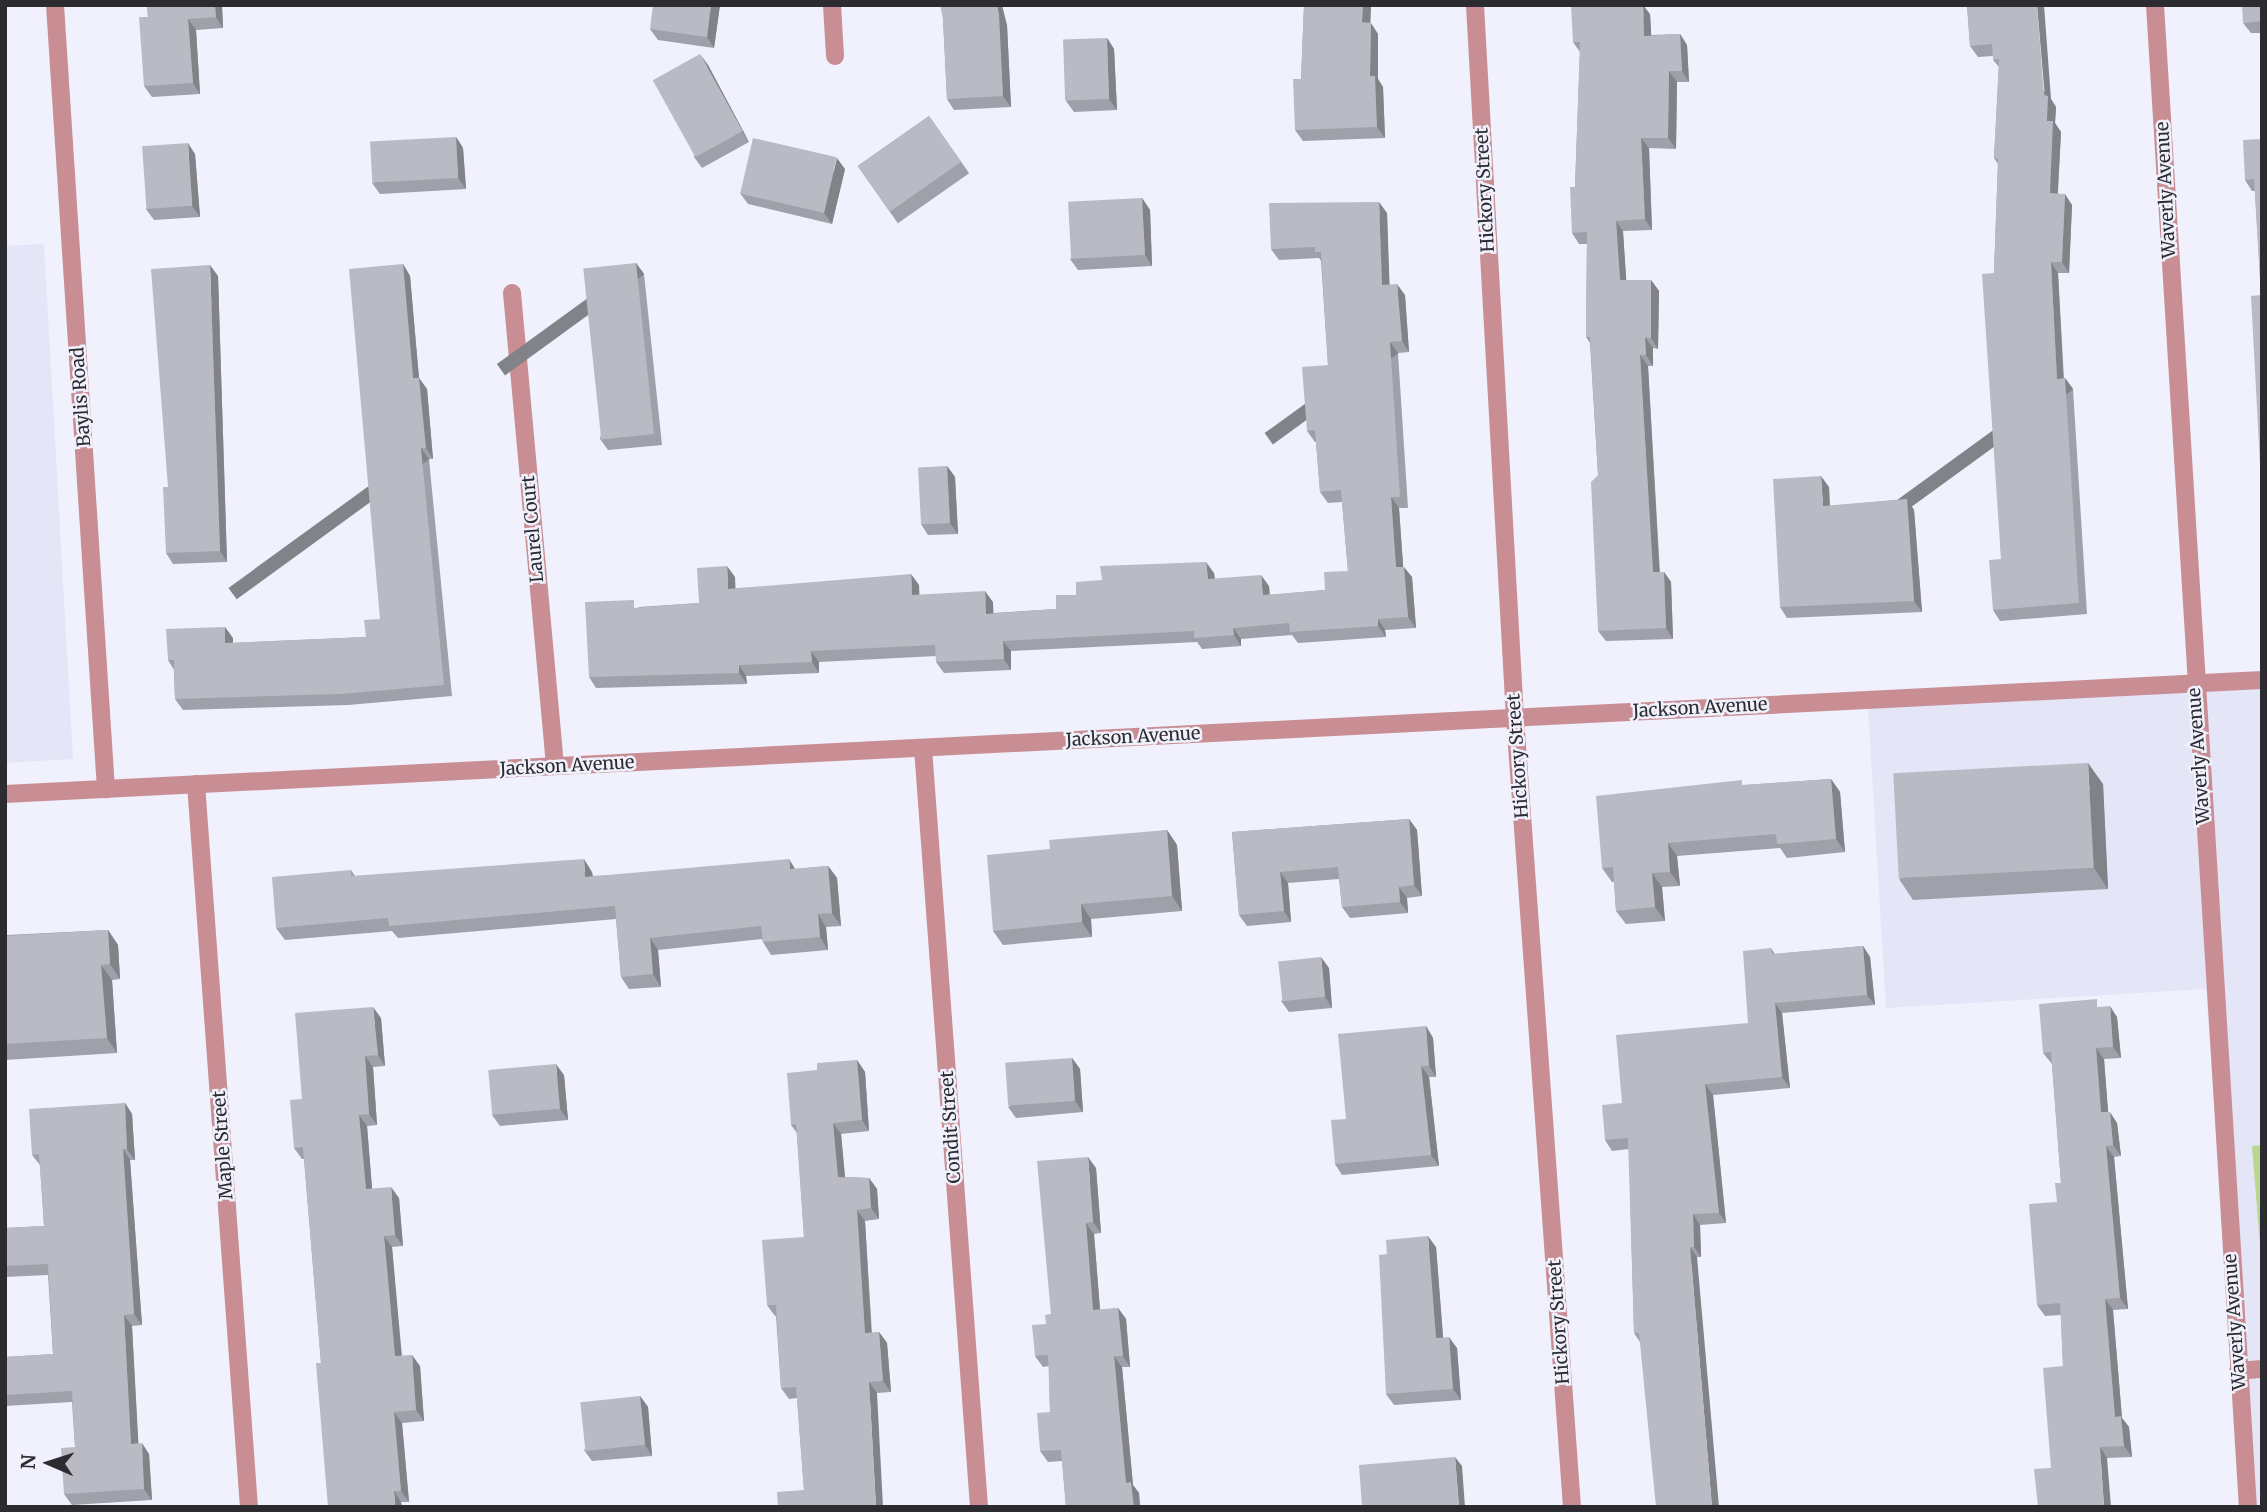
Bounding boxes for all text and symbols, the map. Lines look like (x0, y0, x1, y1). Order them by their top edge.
street label: Waverly Avenue (2152, 121, 2180, 259)
street label: Hickory Street (1471, 127, 1499, 253)
street label: Baylis Road (67, 346, 95, 448)
street label: Laurel Court (518, 474, 548, 584)
street label: Waverly Avenue (2183, 687, 2215, 825)
street label: Hickory Street (1503, 693, 1533, 819)
street label: Jackson Avenue (1632, 694, 1768, 722)
street label: Jackson Avenue (1065, 723, 1201, 751)
street label: Jackson Avenue (499, 752, 635, 780)
street label: Condit Street (936, 1070, 966, 1184)
street label: Maple Street (208, 1090, 238, 1200)
street label: Waverly Avenue (2219, 1253, 2251, 1391)
street label: Hickory Street (1544, 1259, 1574, 1385)
north arrow (14, 1428, 84, 1498)
text: N (16, 1454, 40, 1470)

